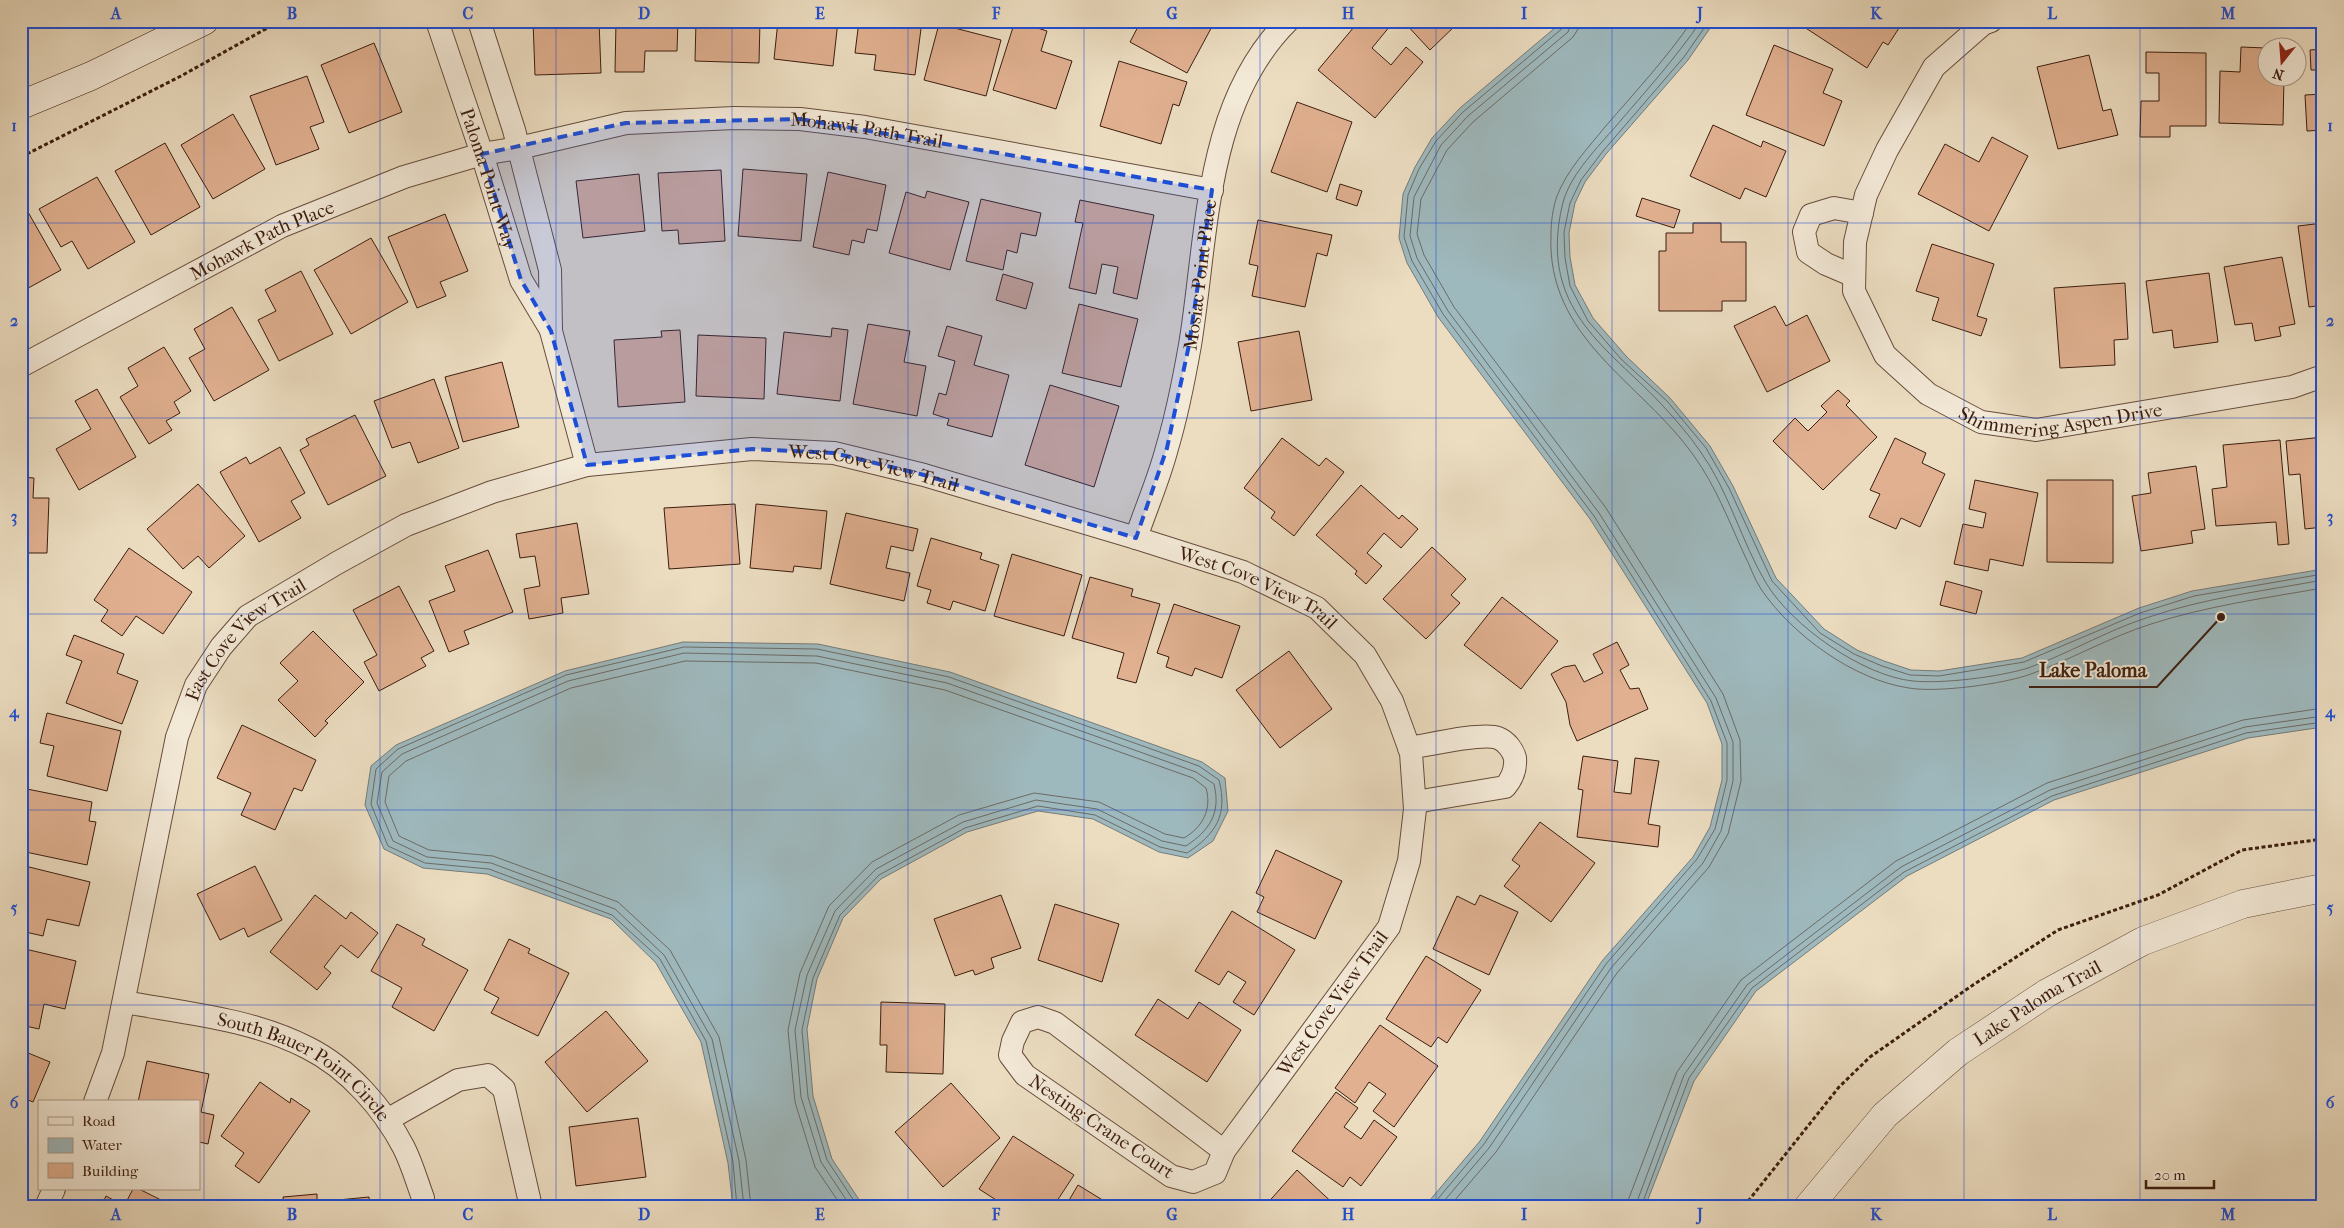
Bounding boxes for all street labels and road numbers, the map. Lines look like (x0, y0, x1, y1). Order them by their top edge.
street label: Paloma Point Way (455, 105, 521, 253)
street label: Mohawk Path Trail (790, 109, 945, 153)
street label: Mohawk Path Place (186, 196, 338, 285)
street label: Mosiac Point Place (1179, 198, 1221, 352)
street label: Shimmering Aspen Drive (1958, 396, 2164, 418)
street label: West Cove View Trail (787, 441, 961, 497)
street label: West Cove View Trail (1175, 542, 1342, 634)
street label: East Cove View Trail (181, 574, 310, 704)
street label: West Cove View Trail (1272, 927, 1393, 1081)
street label: Lake Paloma Trail (1970, 956, 2105, 1051)
street label: South Bauer Point Circle (215, 1008, 394, 1126)
street label: Nesting Crane Court (1025, 1070, 1178, 1184)

